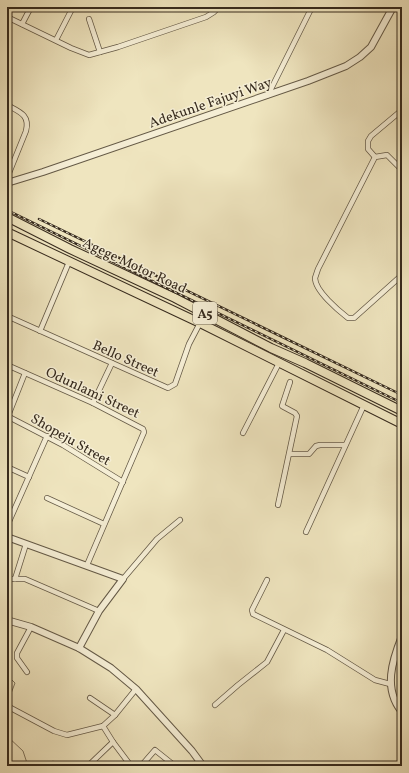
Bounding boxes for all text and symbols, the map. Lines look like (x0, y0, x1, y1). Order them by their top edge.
street label: Adekunle Fajuyi Way (147, 73, 275, 133)
street label: Agege Motor Road (79, 234, 190, 299)
road number: A5 (193, 302, 217, 324)
street label: Bello Street (89, 336, 162, 382)
street label: Odunlami Street (42, 363, 143, 423)
street label: Shopeju Street (27, 410, 114, 471)

